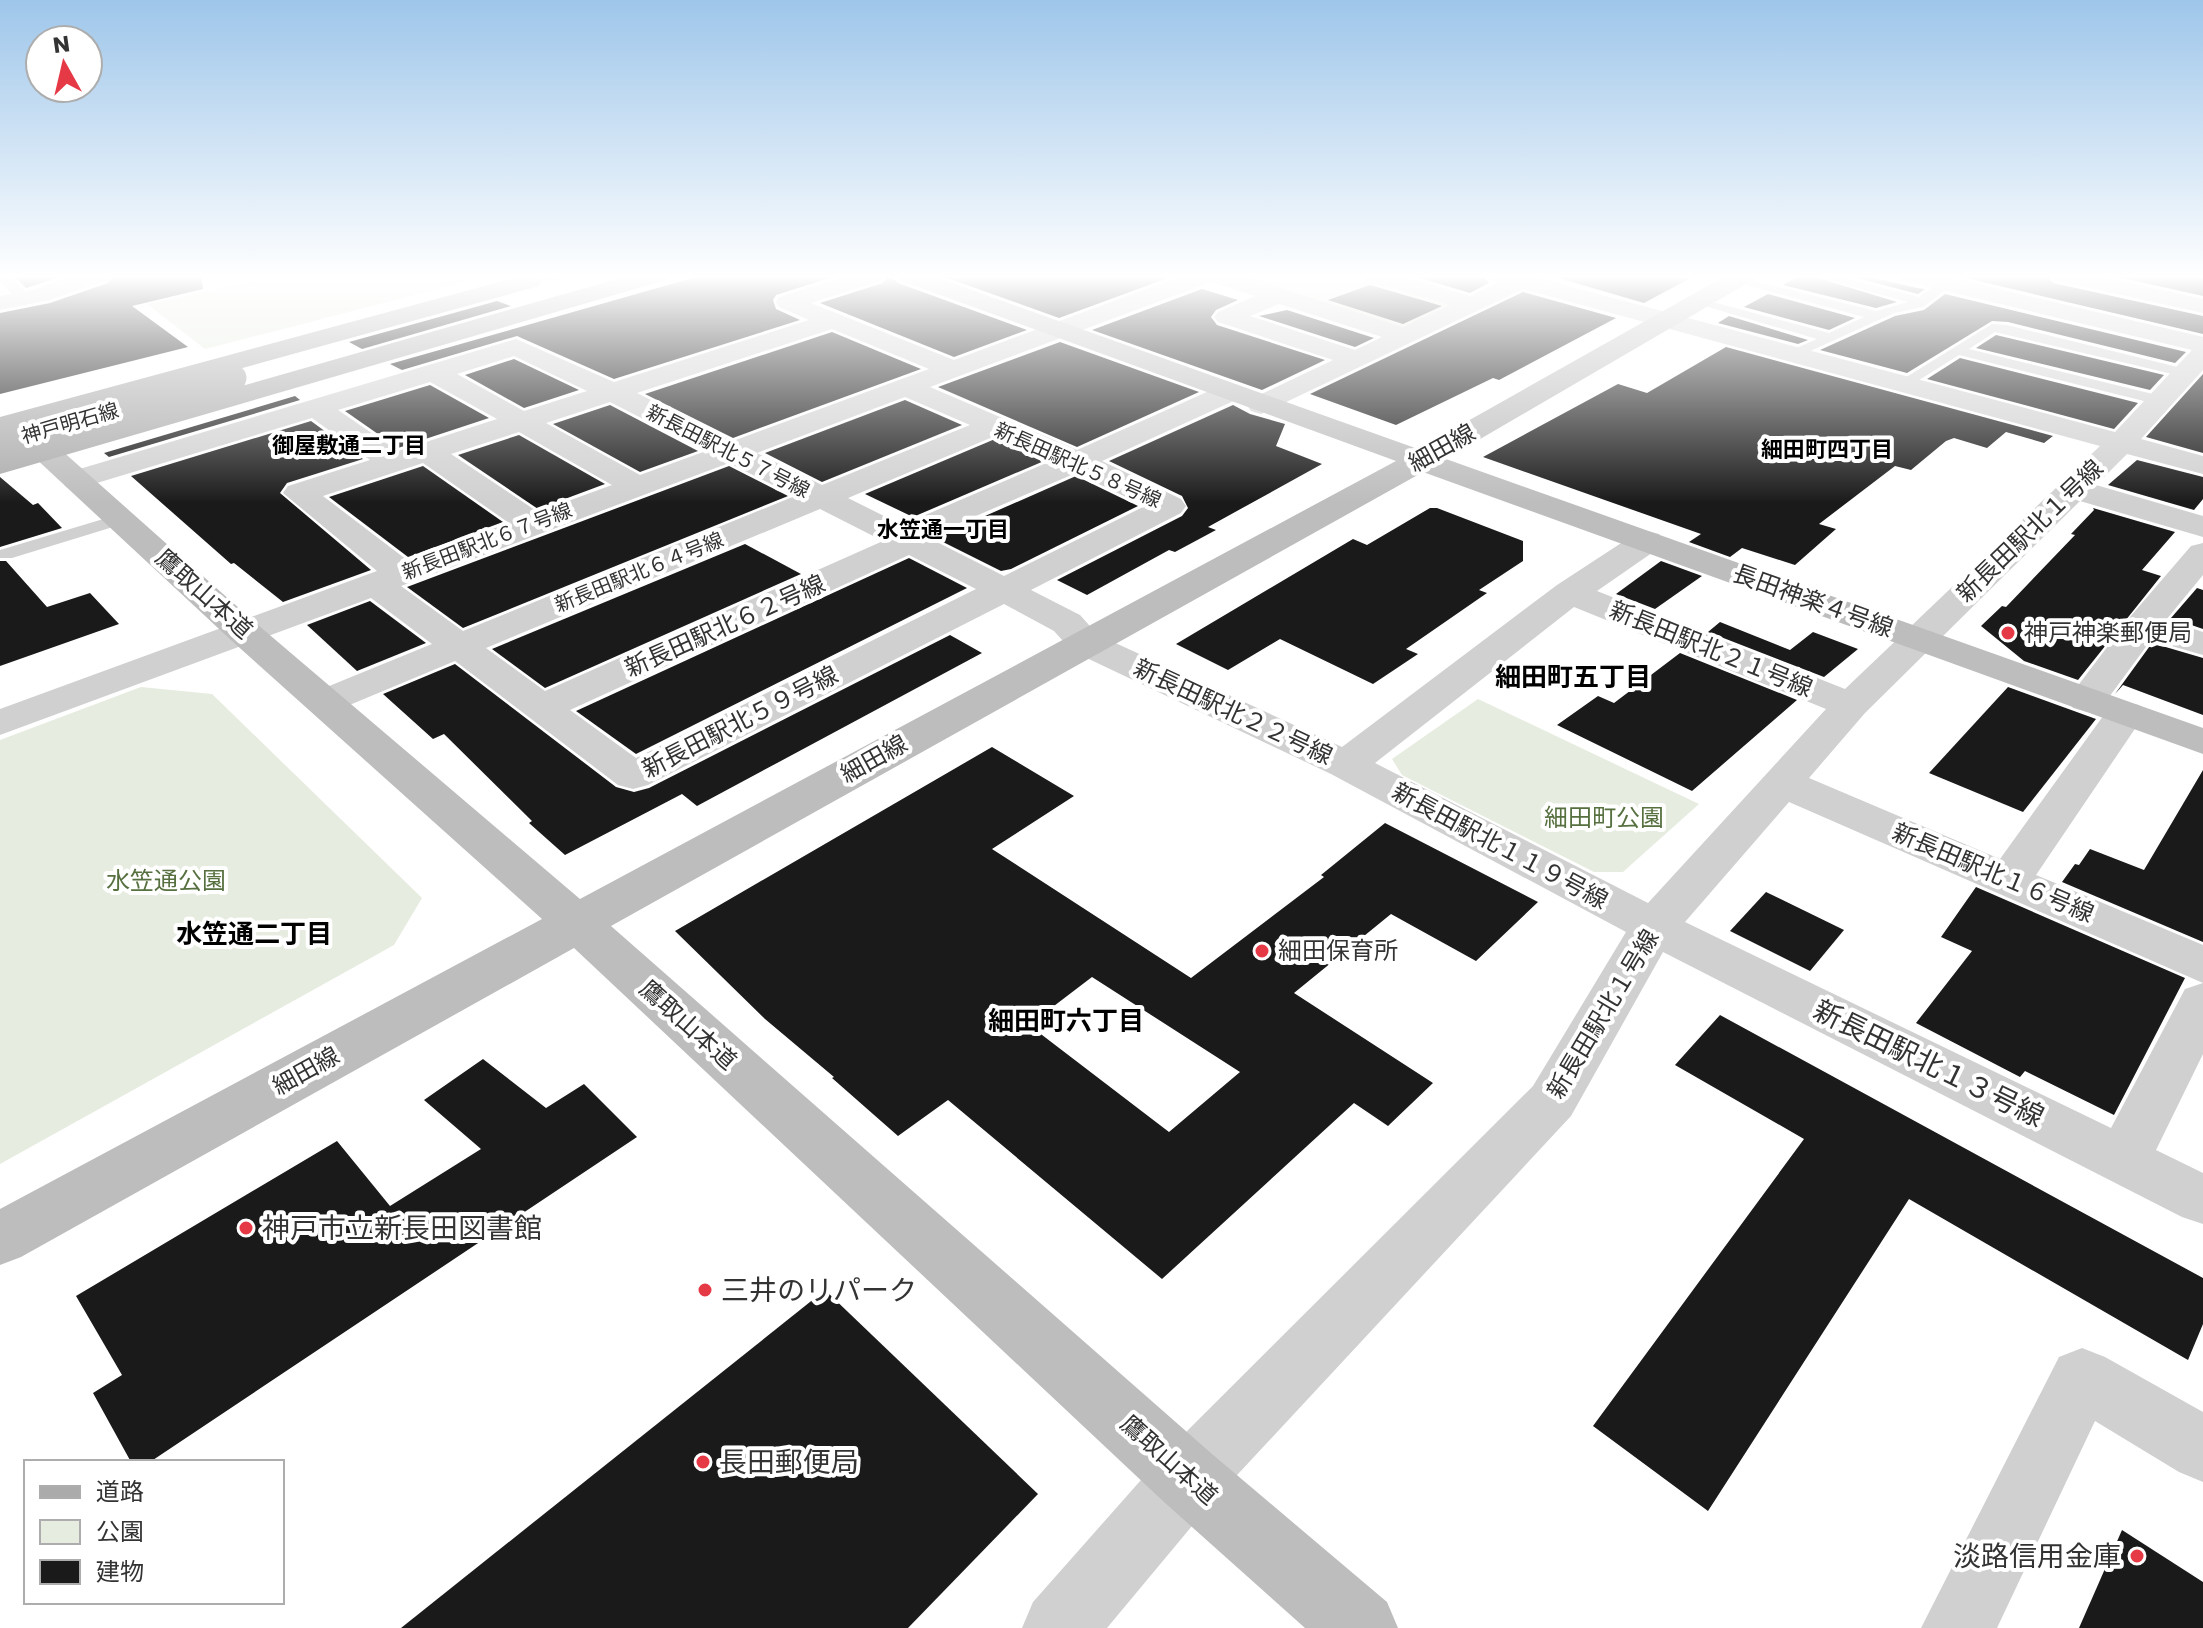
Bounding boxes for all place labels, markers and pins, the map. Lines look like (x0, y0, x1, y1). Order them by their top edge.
place label: 神戸神楽郵便局 (2024, 616, 2192, 649)
marker: 神戸神楽郵便局 (1999, 624, 2017, 642)
place label: 細田保育所 (1278, 934, 1398, 967)
marker: 細田保育所 (1253, 942, 1271, 960)
place label: 神戸市立新長田図書館 (262, 1209, 542, 1248)
marker: 神戸市立新長田図書館 (237, 1219, 255, 1237)
place label: 三井のリパーク (721, 1271, 917, 1310)
marker: 三井のリパーク (696, 1281, 714, 1299)
place label: 長田郵便局 (719, 1443, 859, 1482)
marker: 長田郵便局 (694, 1453, 712, 1471)
place label: 淡路信用金庫 (1953, 1537, 2121, 1576)
marker: 淡路信用金庫 (2128, 1547, 2146, 1565)

